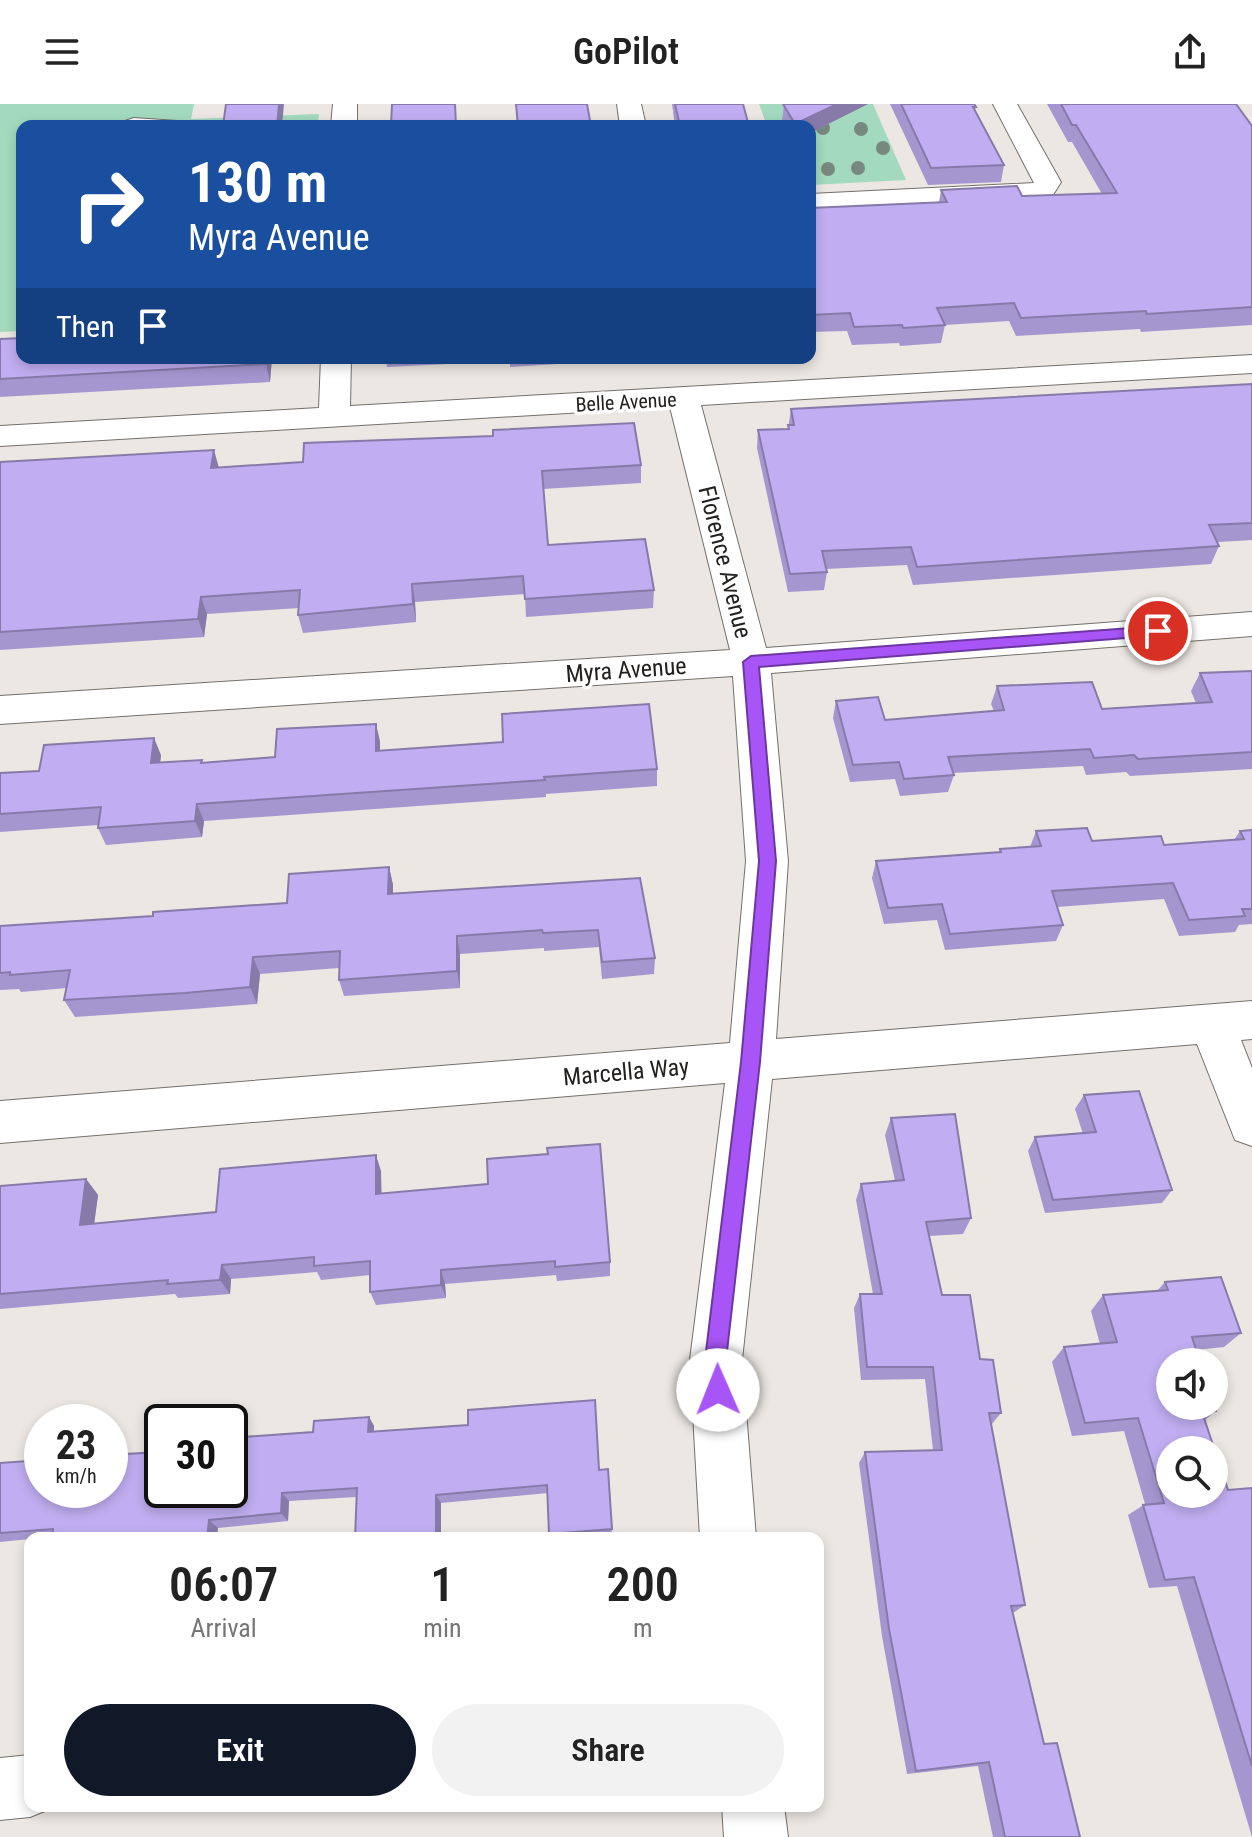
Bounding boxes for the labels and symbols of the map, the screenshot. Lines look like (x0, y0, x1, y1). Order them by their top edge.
street label: Belle Avenue (575, 387, 677, 417)
street label: Florence Avenue (693, 483, 757, 641)
pin (1124, 597, 1192, 665)
street label: Myra Avenue (565, 652, 687, 688)
street label: Marcella Way (562, 1053, 690, 1091)
position arrow (676, 1348, 760, 1432)
speed limit sign: 30 (144, 1404, 248, 1508)

